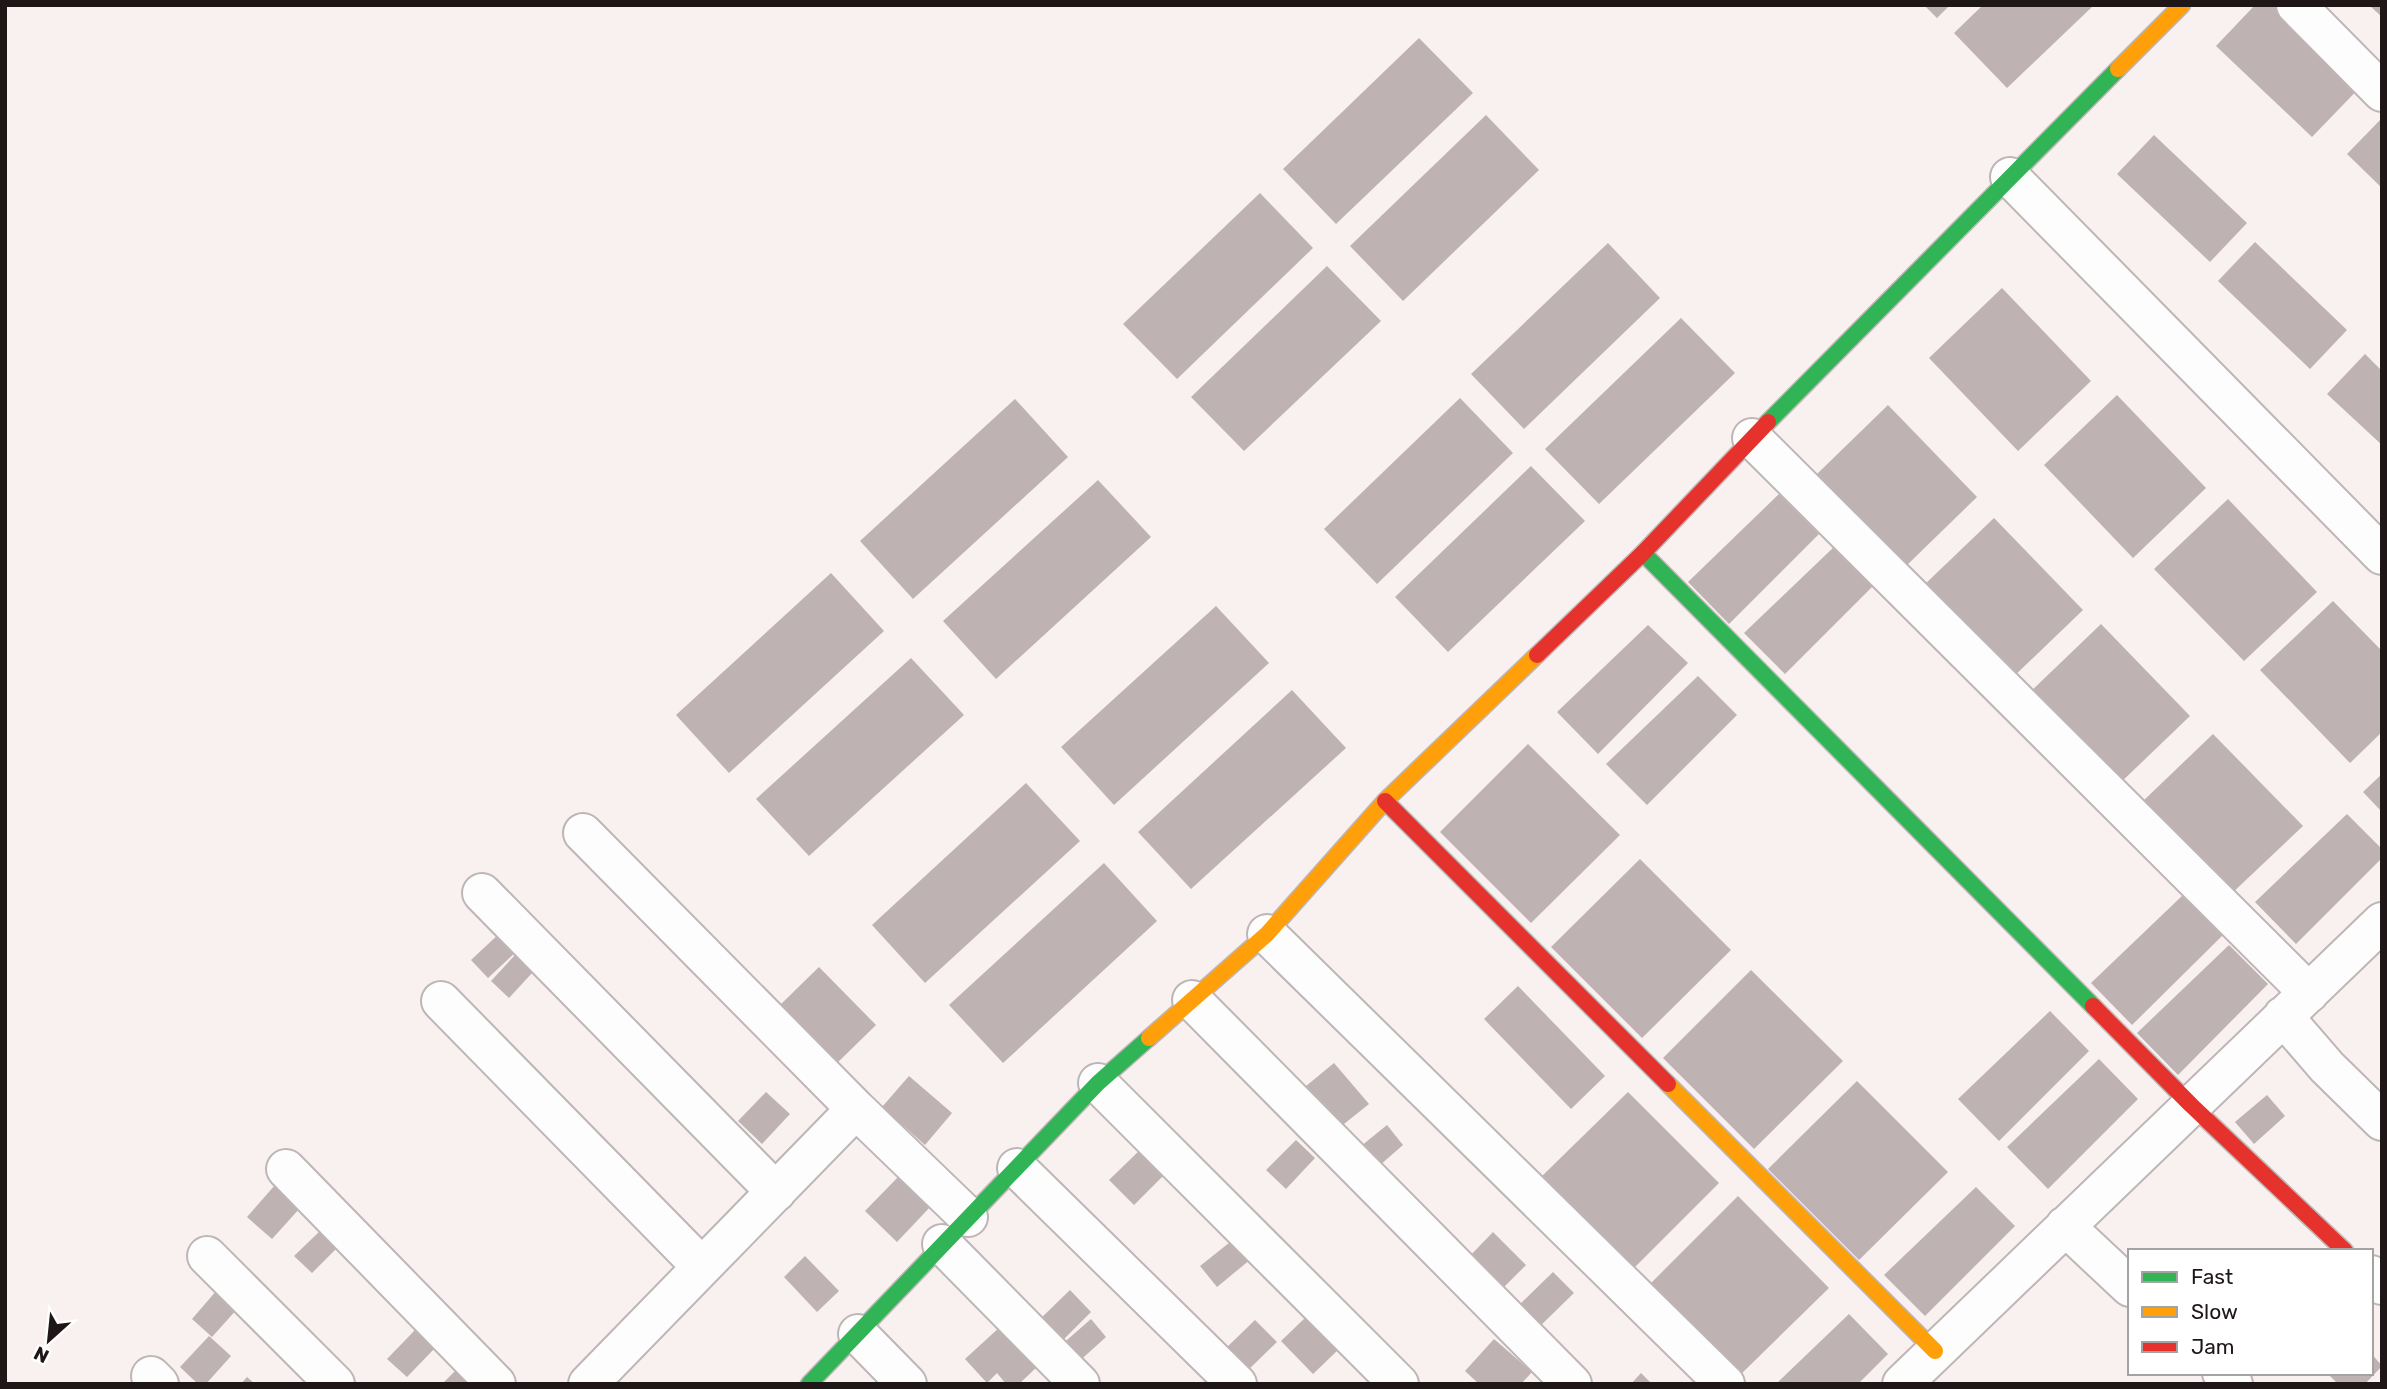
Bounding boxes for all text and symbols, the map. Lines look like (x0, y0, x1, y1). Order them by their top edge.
legend (2128, 1249, 2373, 1375)
text: Fast (2191, 1264, 2233, 1289)
text: Slow (2191, 1299, 2238, 1324)
north arrow (14, 1305, 84, 1375)
text: Jam (2191, 1334, 2235, 1359)
text: N (30, 1341, 53, 1368)

